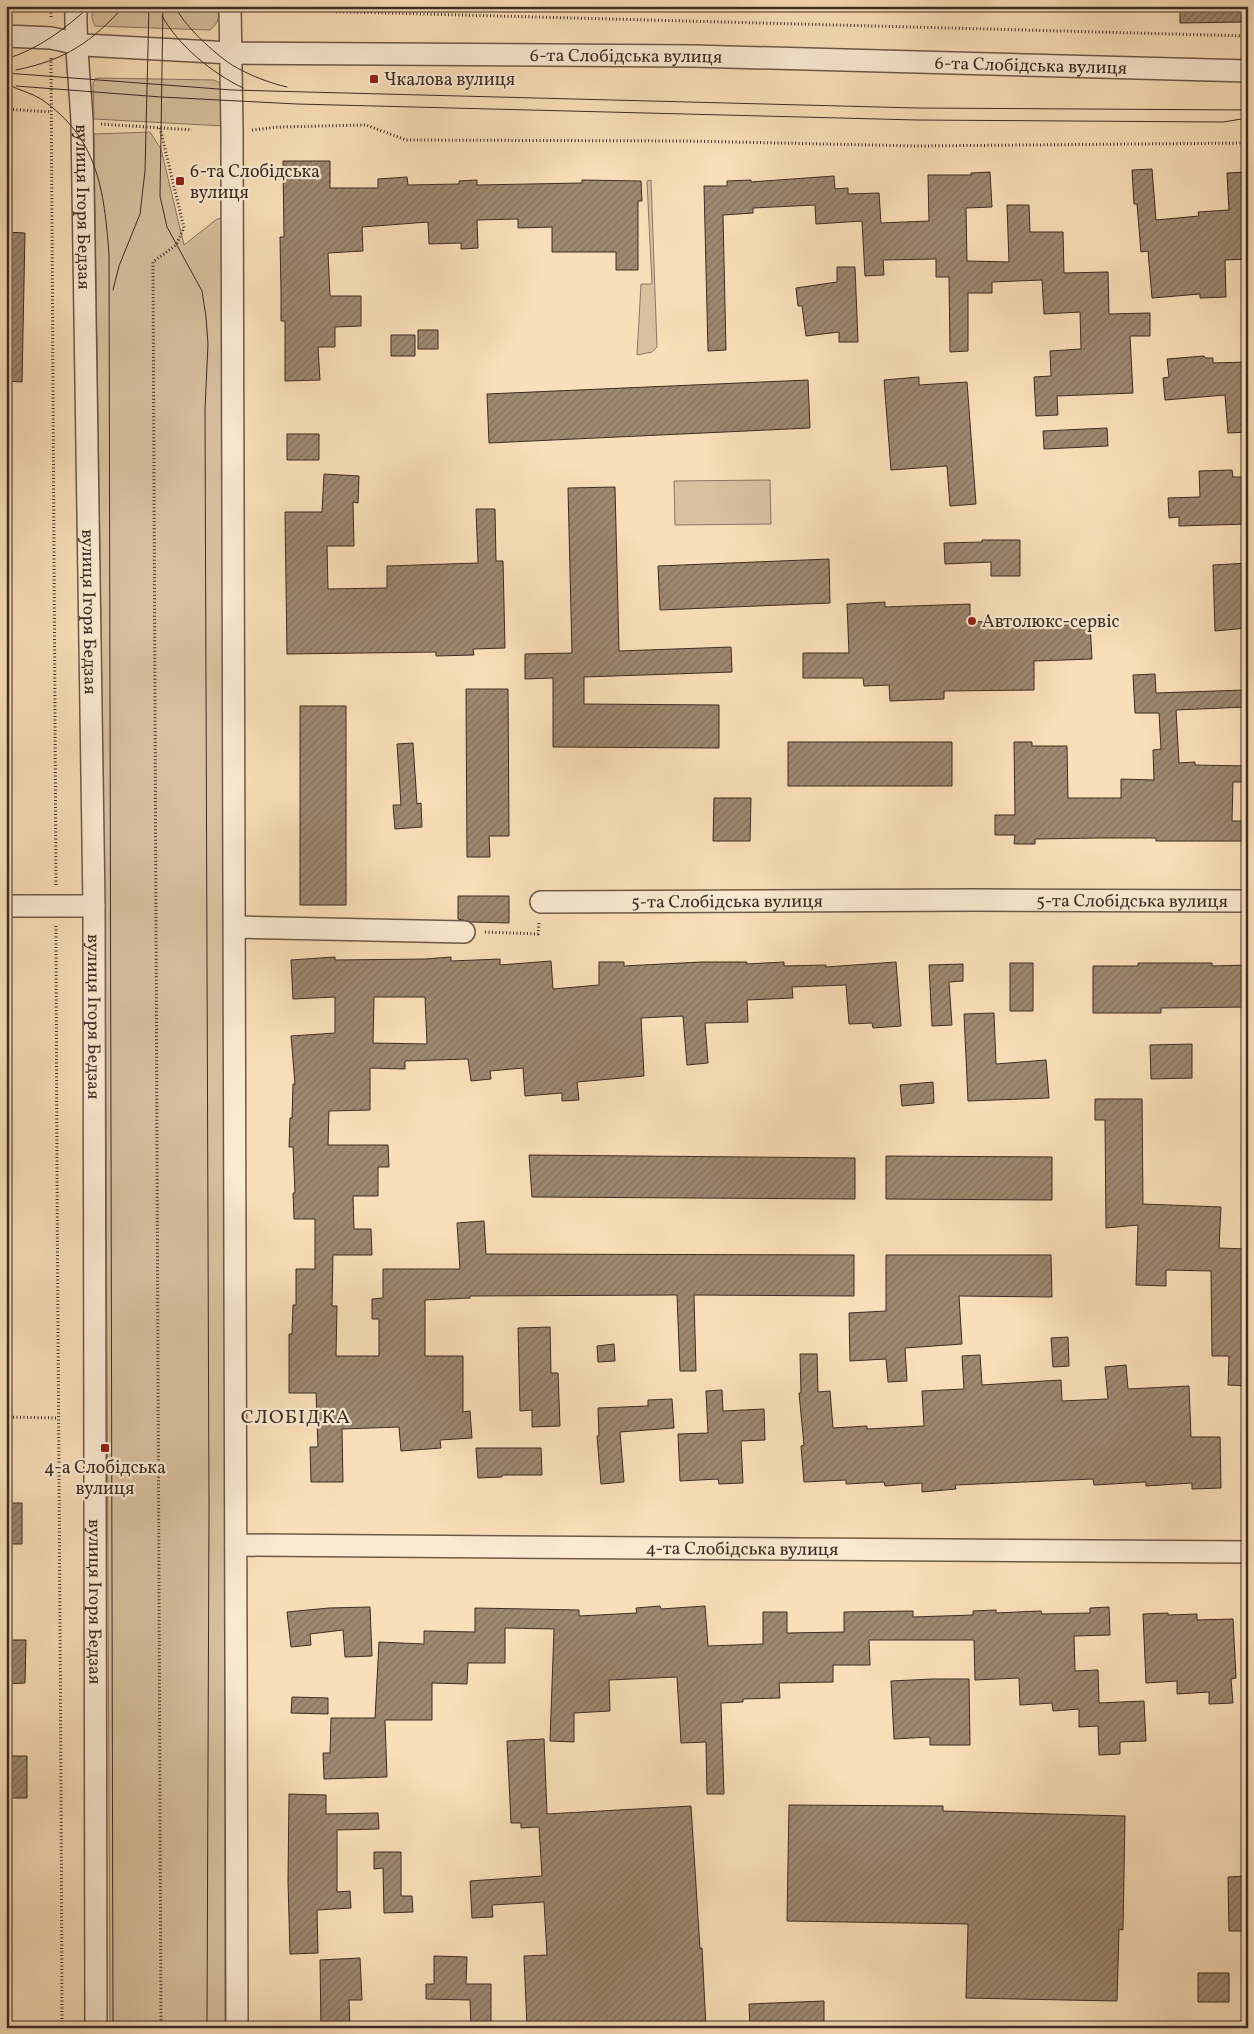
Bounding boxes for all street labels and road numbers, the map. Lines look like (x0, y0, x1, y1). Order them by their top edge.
street label: 6-та Слобідська вулиця (530, 44, 723, 71)
street label: 6-та Слобідська вулиця (934, 52, 1127, 82)
street label: вулиця Ігоря Бедзая (68, 124, 96, 290)
street label: вулиця Ігоря Бедзая (74, 529, 102, 695)
street label: 5-та Слобідська вулиця (1036, 889, 1228, 915)
street label: 5-та Слобідська вулиця (631, 890, 823, 916)
street label: вулиця Ігоря Бедзая (80, 934, 105, 1099)
street label: вулиця Ігоря Бедзая (81, 1519, 106, 1684)
street label: 4-та Слобідська вулиця (645, 1537, 839, 1563)

